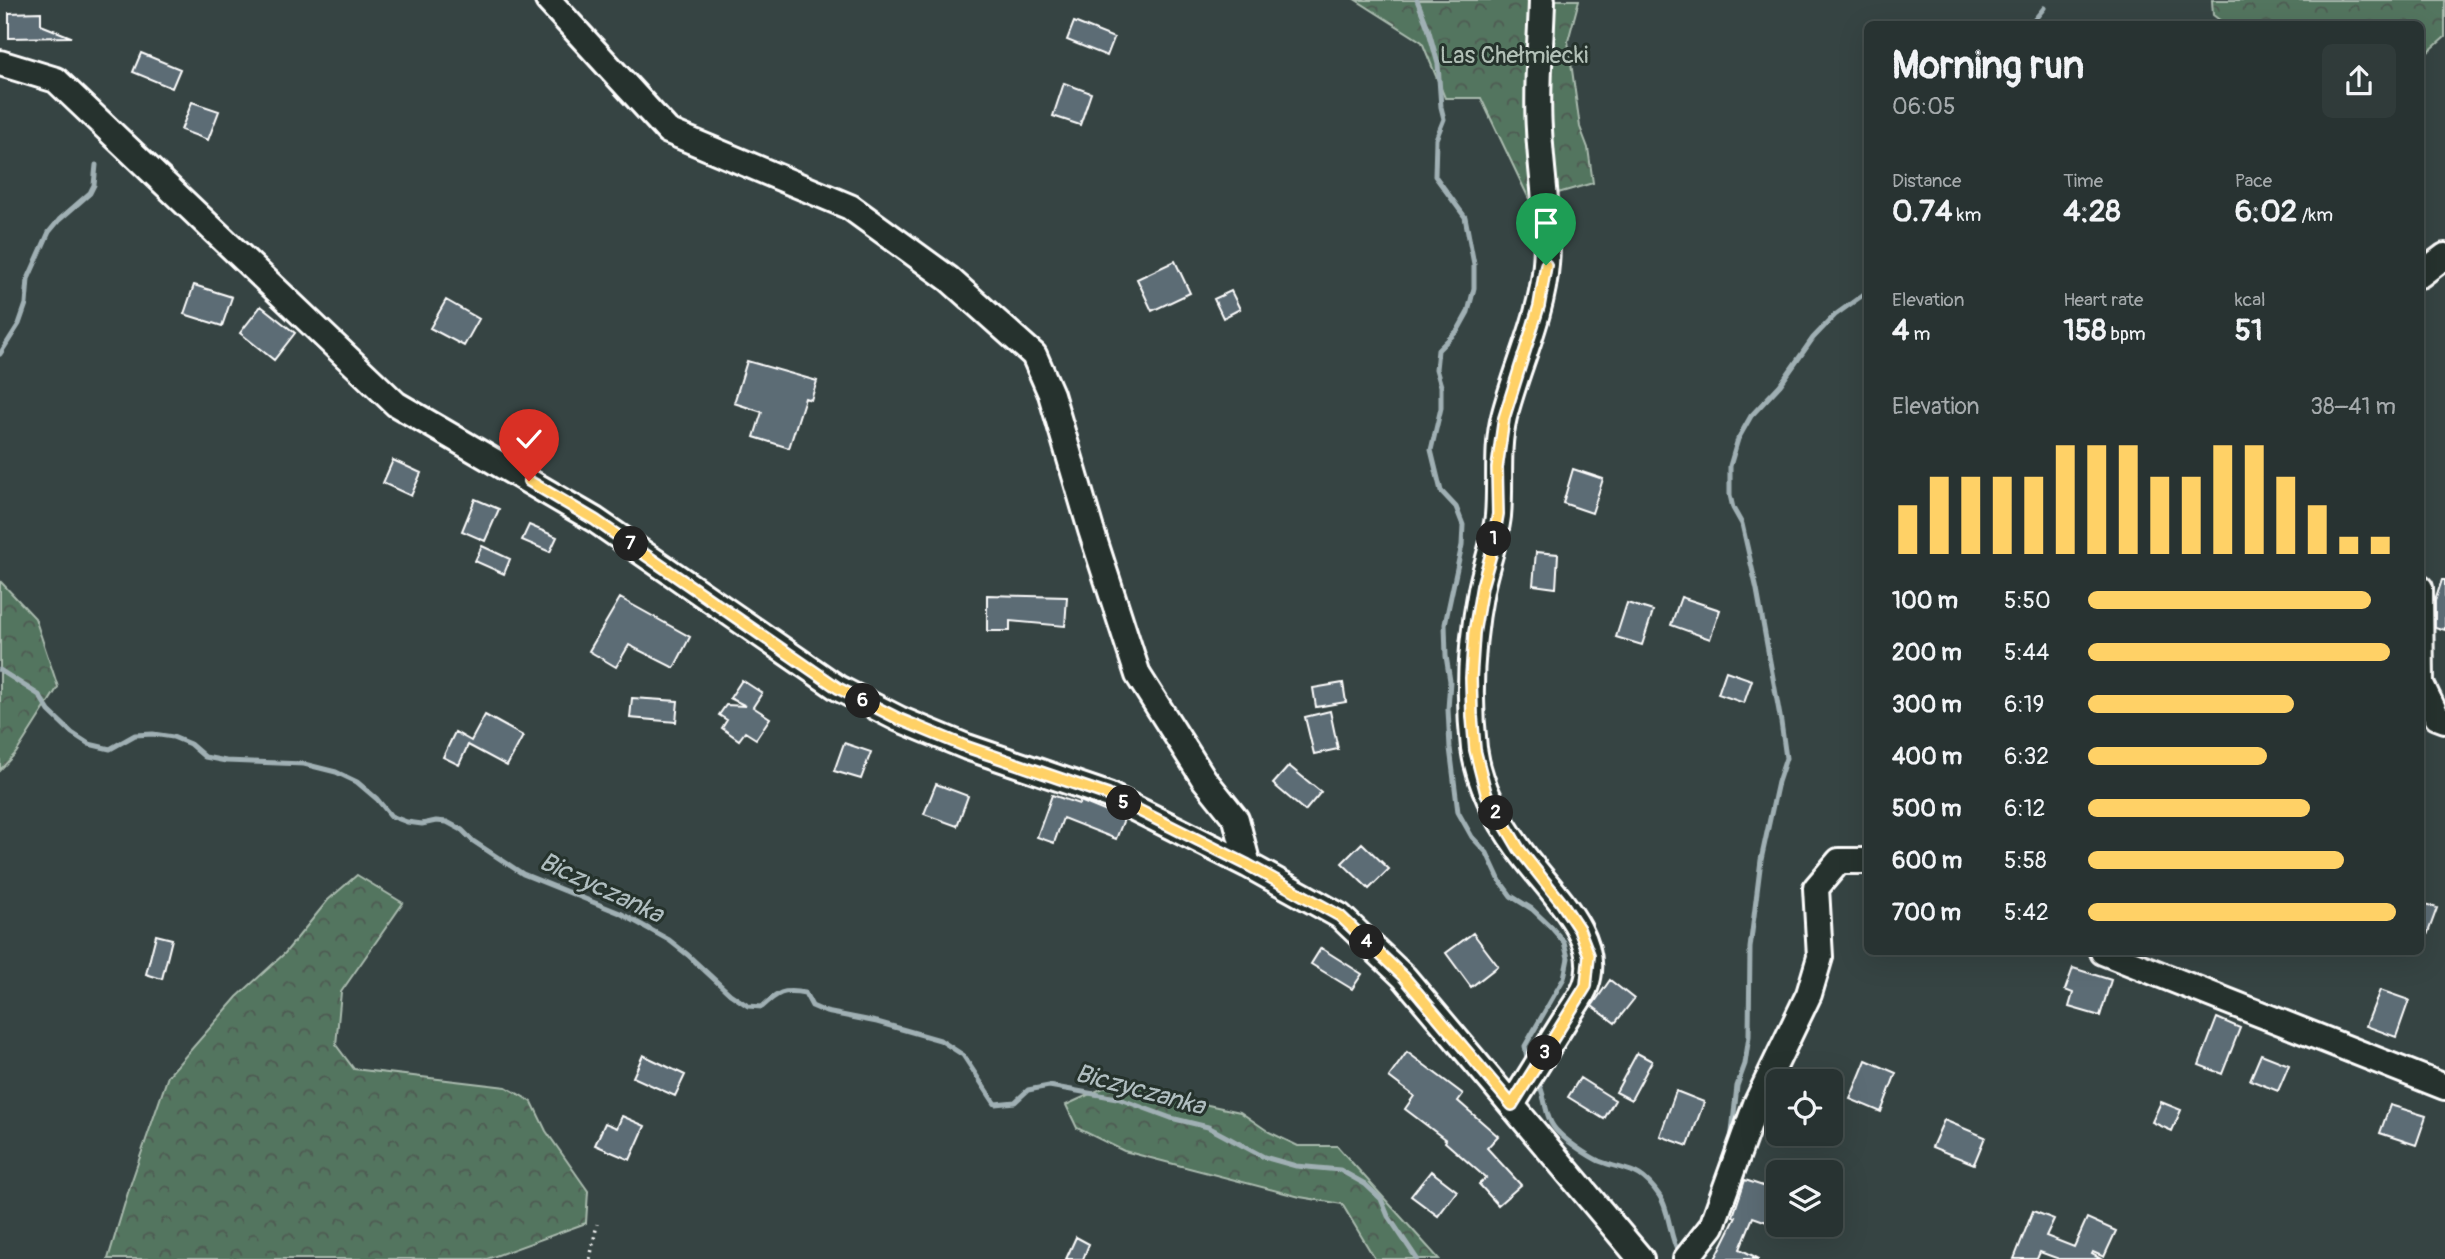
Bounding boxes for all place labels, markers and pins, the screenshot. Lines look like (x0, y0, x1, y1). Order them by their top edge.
pin (1516, 193, 1576, 265)
pin (499, 409, 559, 481)
pin: 1 (1476, 522, 1512, 556)
pin: 7 (614, 526, 648, 562)
pin: 6 (846, 684, 880, 718)
pin: 5 (1106, 786, 1142, 820)
pin: 2 (1478, 796, 1514, 830)
pin: 4 (1350, 925, 1384, 960)
pin: 3 (1528, 1036, 1562, 1070)

